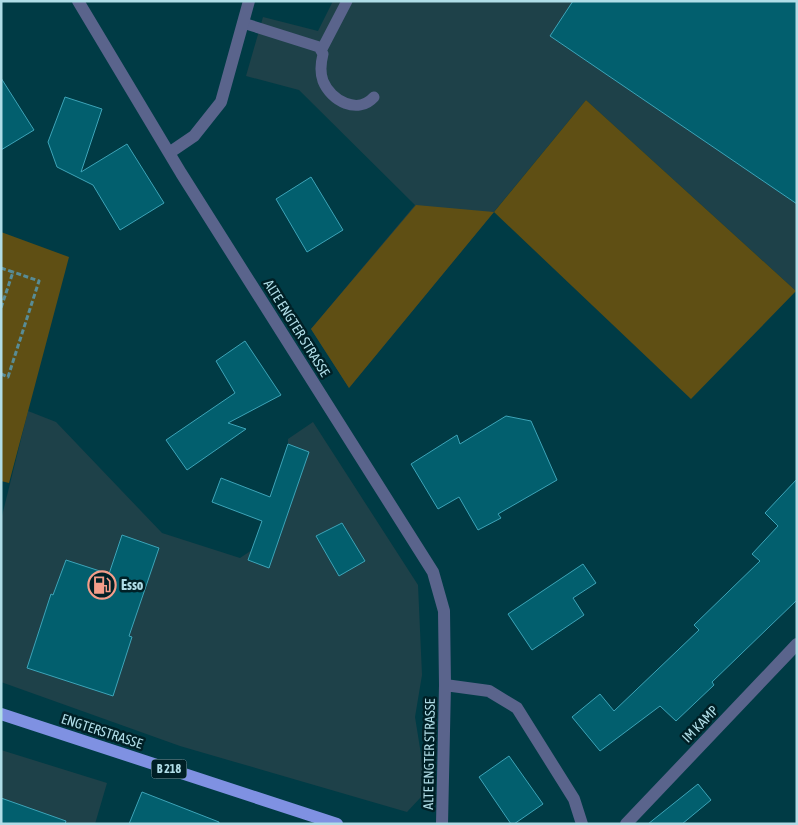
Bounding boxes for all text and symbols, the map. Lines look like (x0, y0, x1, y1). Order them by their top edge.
street label: ALTE ENGTER STRASSE (261, 277, 333, 379)
fuel station icon: Esso (87, 570, 117, 600)
place label: Esso (121, 577, 144, 593)
street label: ALTE ENGTER STRASSE (420, 698, 438, 810)
street label: IM KAMP (679, 702, 721, 746)
street label: ENGTERSTRASSE (59, 710, 145, 752)
road number: B 218 (152, 760, 186, 779)

